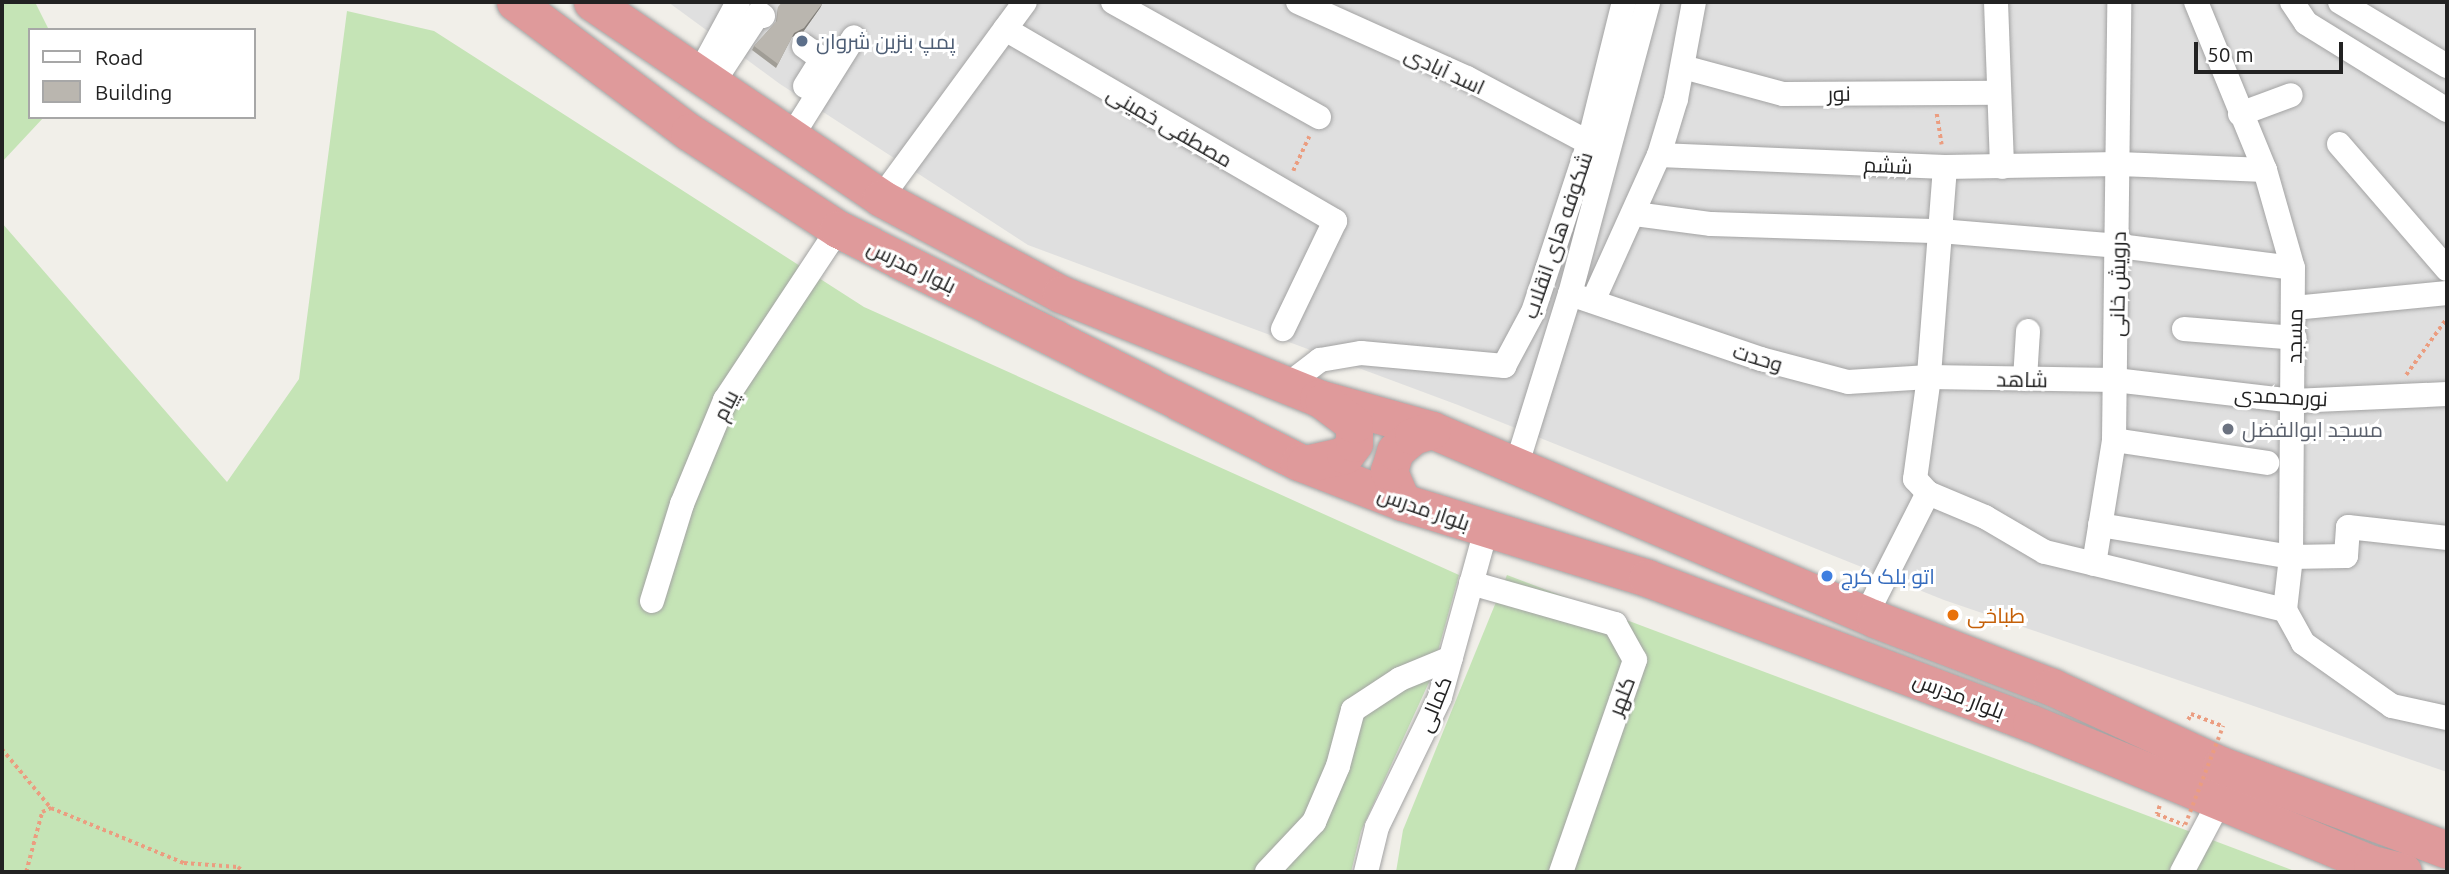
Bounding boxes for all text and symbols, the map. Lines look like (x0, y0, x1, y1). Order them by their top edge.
legend (28, 28, 256, 119)
place label: پمپ بنزین شروان (816, 28, 955, 54)
scale bar (2197, 28, 2346, 72)
marker: پمپ بنزین شروان (794, 33, 810, 49)
street label: اسد آبادی (1401, 41, 1489, 99)
text: 50 m (2207, 42, 2254, 66)
text: Road (95, 45, 143, 69)
text: Building (95, 80, 172, 104)
street label: مصطفی خمینی (1103, 80, 1237, 172)
street label: نور (1827, 80, 1851, 106)
street label: شکوفه های انقلاب (1517, 148, 1597, 322)
street label: ششم (1863, 151, 1913, 179)
street label: درویش خانی (2103, 231, 2131, 337)
street label: بلوار مدرس (863, 234, 961, 298)
street label: مسجد (2281, 308, 2307, 364)
street label: وحدت (1730, 338, 1786, 376)
street label: شاهد (1996, 366, 2048, 392)
street label: نورمحمدی (2234, 381, 2328, 411)
street label: پیام (707, 385, 743, 425)
place label: مسجد ابوالفضل (2242, 416, 2383, 442)
marker: مسجد ابوالفضل (2220, 421, 2236, 437)
street label: بلوار مدرس (1375, 480, 1473, 536)
place label: اتو بلک کرج (1841, 563, 1935, 589)
marker: اتو بلک کرج (1819, 568, 1835, 584)
place label: طباخی (1967, 602, 2025, 628)
marker: طباخی (1945, 607, 1961, 623)
street label: بلوار مدرس (1910, 666, 2008, 724)
street label: کمالی (1411, 672, 1457, 736)
street label: کلهر (1602, 673, 1640, 719)

